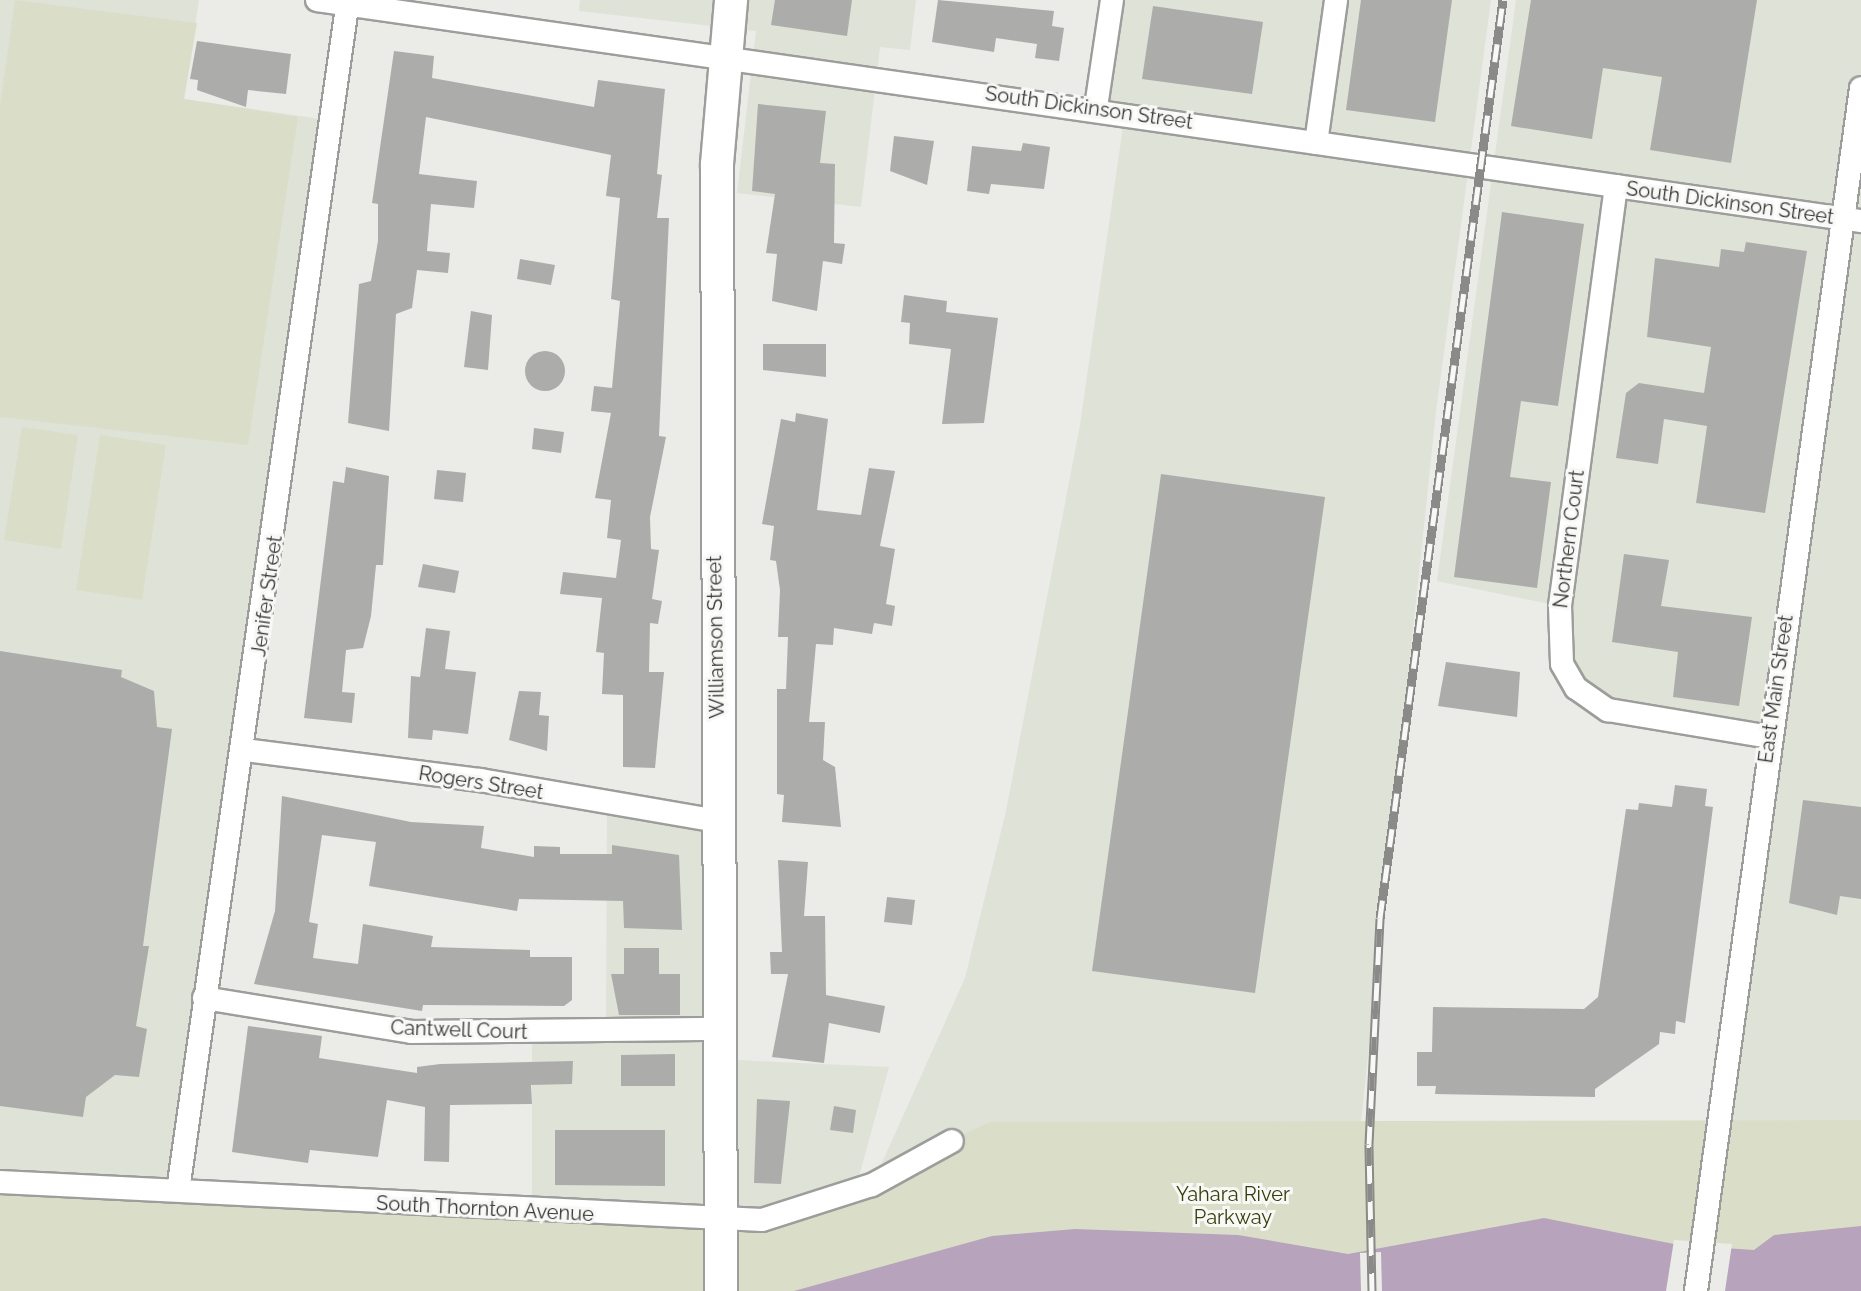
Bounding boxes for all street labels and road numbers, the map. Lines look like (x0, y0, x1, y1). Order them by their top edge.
street label: South Dickinson Street (984, 82, 1194, 134)
street label: South Dickinson Street (1625, 177, 1835, 229)
street label: Northern Court (1549, 468, 1589, 610)
street label: Jenifer Street (247, 534, 287, 658)
street label: Williamson Street (703, 555, 729, 719)
street label: East Main Street (1754, 613, 1798, 765)
street label: Rogers Street (417, 761, 545, 805)
street label: Cantwell Court (390, 1016, 528, 1044)
street label: South Thornton Avenue (375, 1191, 595, 1227)

